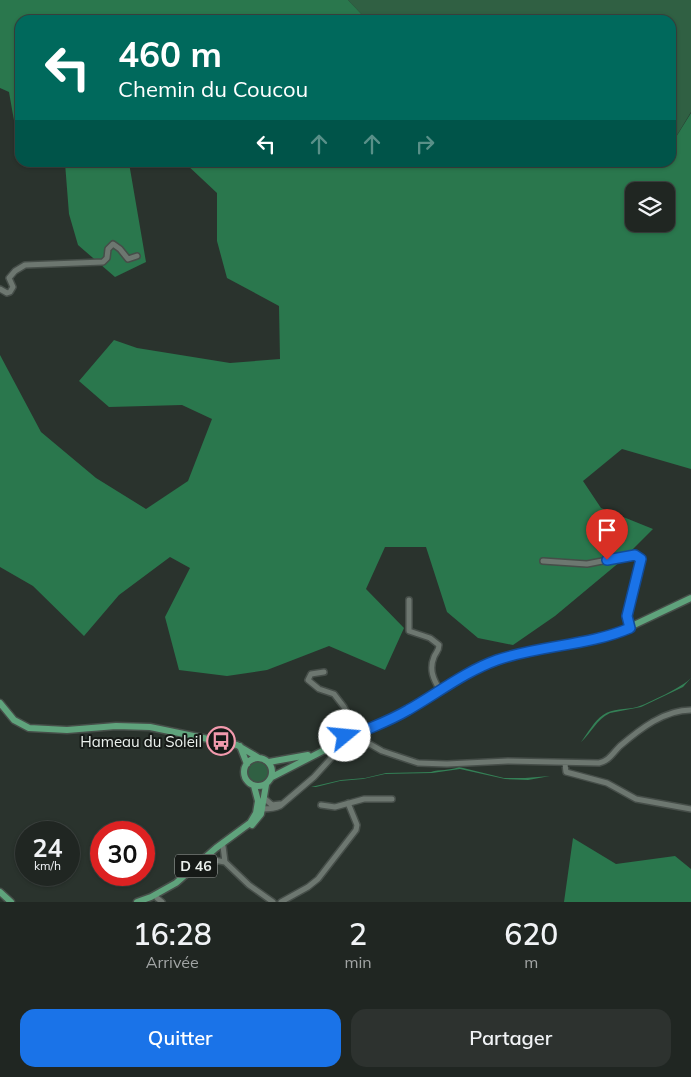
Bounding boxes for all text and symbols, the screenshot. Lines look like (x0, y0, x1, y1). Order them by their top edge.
text: 460 m (118, 32, 222, 76)
icon: left (35, 35, 100, 100)
text: Chemin du Coucou (118, 75, 308, 103)
icon: left (252, 130, 280, 158)
icon: ahead (305, 130, 333, 158)
icon: ahead (358, 130, 386, 158)
icon: right (411, 130, 439, 158)
map controls (625, 182, 675, 232)
button: layers (625, 182, 675, 232)
pin (586, 509, 628, 560)
icon: arrive (593, 516, 621, 544)
position arrow (318, 709, 370, 761)
bus stop icon: Hameau du Soleil (206, 726, 236, 756)
place label: Hameau du Soleil (80, 732, 202, 751)
speed limit sign: 30 (90, 821, 155, 886)
text: 24 (32, 832, 63, 863)
road number: D 46 (175, 854, 217, 878)
text: km/h (34, 858, 61, 873)
text: 16:28 (133, 915, 212, 953)
text: 2 (349, 915, 367, 953)
text: 620 (504, 915, 558, 953)
text: Arrivée (146, 952, 199, 972)
text: min (344, 952, 372, 972)
text: m (524, 952, 538, 972)
button: Quitter (20, 1009, 341, 1067)
button: Partager (351, 1009, 671, 1067)

